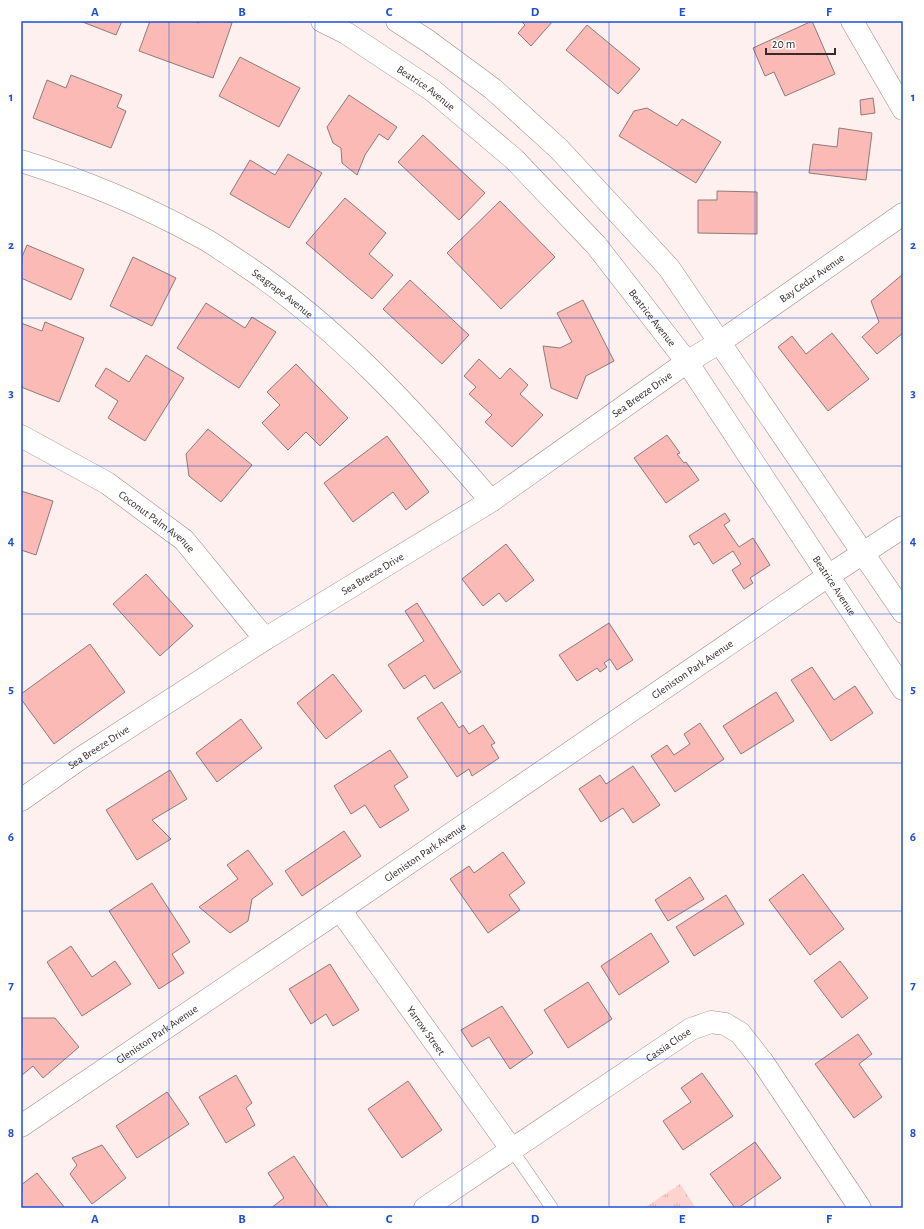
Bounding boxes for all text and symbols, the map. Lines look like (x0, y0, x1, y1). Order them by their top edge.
text: A (91, 6, 99, 19)
text: B (238, 6, 246, 19)
text: C (386, 6, 393, 19)
text: D (531, 6, 540, 19)
text: E (679, 6, 686, 19)
text: F (826, 6, 833, 19)
scale bar (766, 30, 835, 56)
text: 20 m (772, 38, 795, 50)
street label: Beatrice Avenue (395, 63, 457, 113)
text: 1 (9, 91, 13, 104)
text: 1 (911, 91, 915, 104)
text: 2 (8, 239, 14, 252)
text: 2 (910, 239, 916, 252)
street label: Bay Cedar Avenue (777, 251, 846, 304)
street label: Seagrape Avenue (250, 267, 315, 320)
street label: Beatrice Avenue (627, 287, 678, 348)
street label: Sea Breeze Drive (610, 369, 674, 419)
text: 3 (8, 387, 14, 400)
text: 3 (910, 387, 916, 400)
street label: Coconut Palm Avenue (117, 488, 197, 554)
text: 4 (8, 535, 15, 548)
text: 4 (910, 535, 917, 548)
street label: Sea Breeze Drive (339, 550, 405, 597)
street label: Beatrice Avenue (811, 554, 858, 617)
street label: Gleniston Park Avenue (649, 637, 735, 701)
text: 5 (8, 683, 14, 696)
text: 5 (910, 683, 916, 696)
street label: Sea Breeze Drive (66, 723, 131, 771)
street label: Gleniston Park Avenue (382, 820, 467, 884)
text: 6 (8, 831, 14, 844)
text: 6 (910, 831, 916, 844)
text: 7 (8, 979, 14, 992)
text: 7 (910, 979, 916, 992)
street label: Gleniston Park Avenue (114, 1003, 200, 1065)
street label: Yarrow Street (405, 1004, 448, 1057)
street label: Cassia Close (644, 1025, 693, 1063)
text: 8 (8, 1127, 14, 1140)
text: 8 (910, 1127, 916, 1140)
text: A (91, 1213, 99, 1226)
text: B (238, 1213, 246, 1226)
text: C (386, 1213, 393, 1226)
text: D (531, 1213, 540, 1226)
text: E (679, 1213, 686, 1226)
text: F (826, 1213, 833, 1226)

